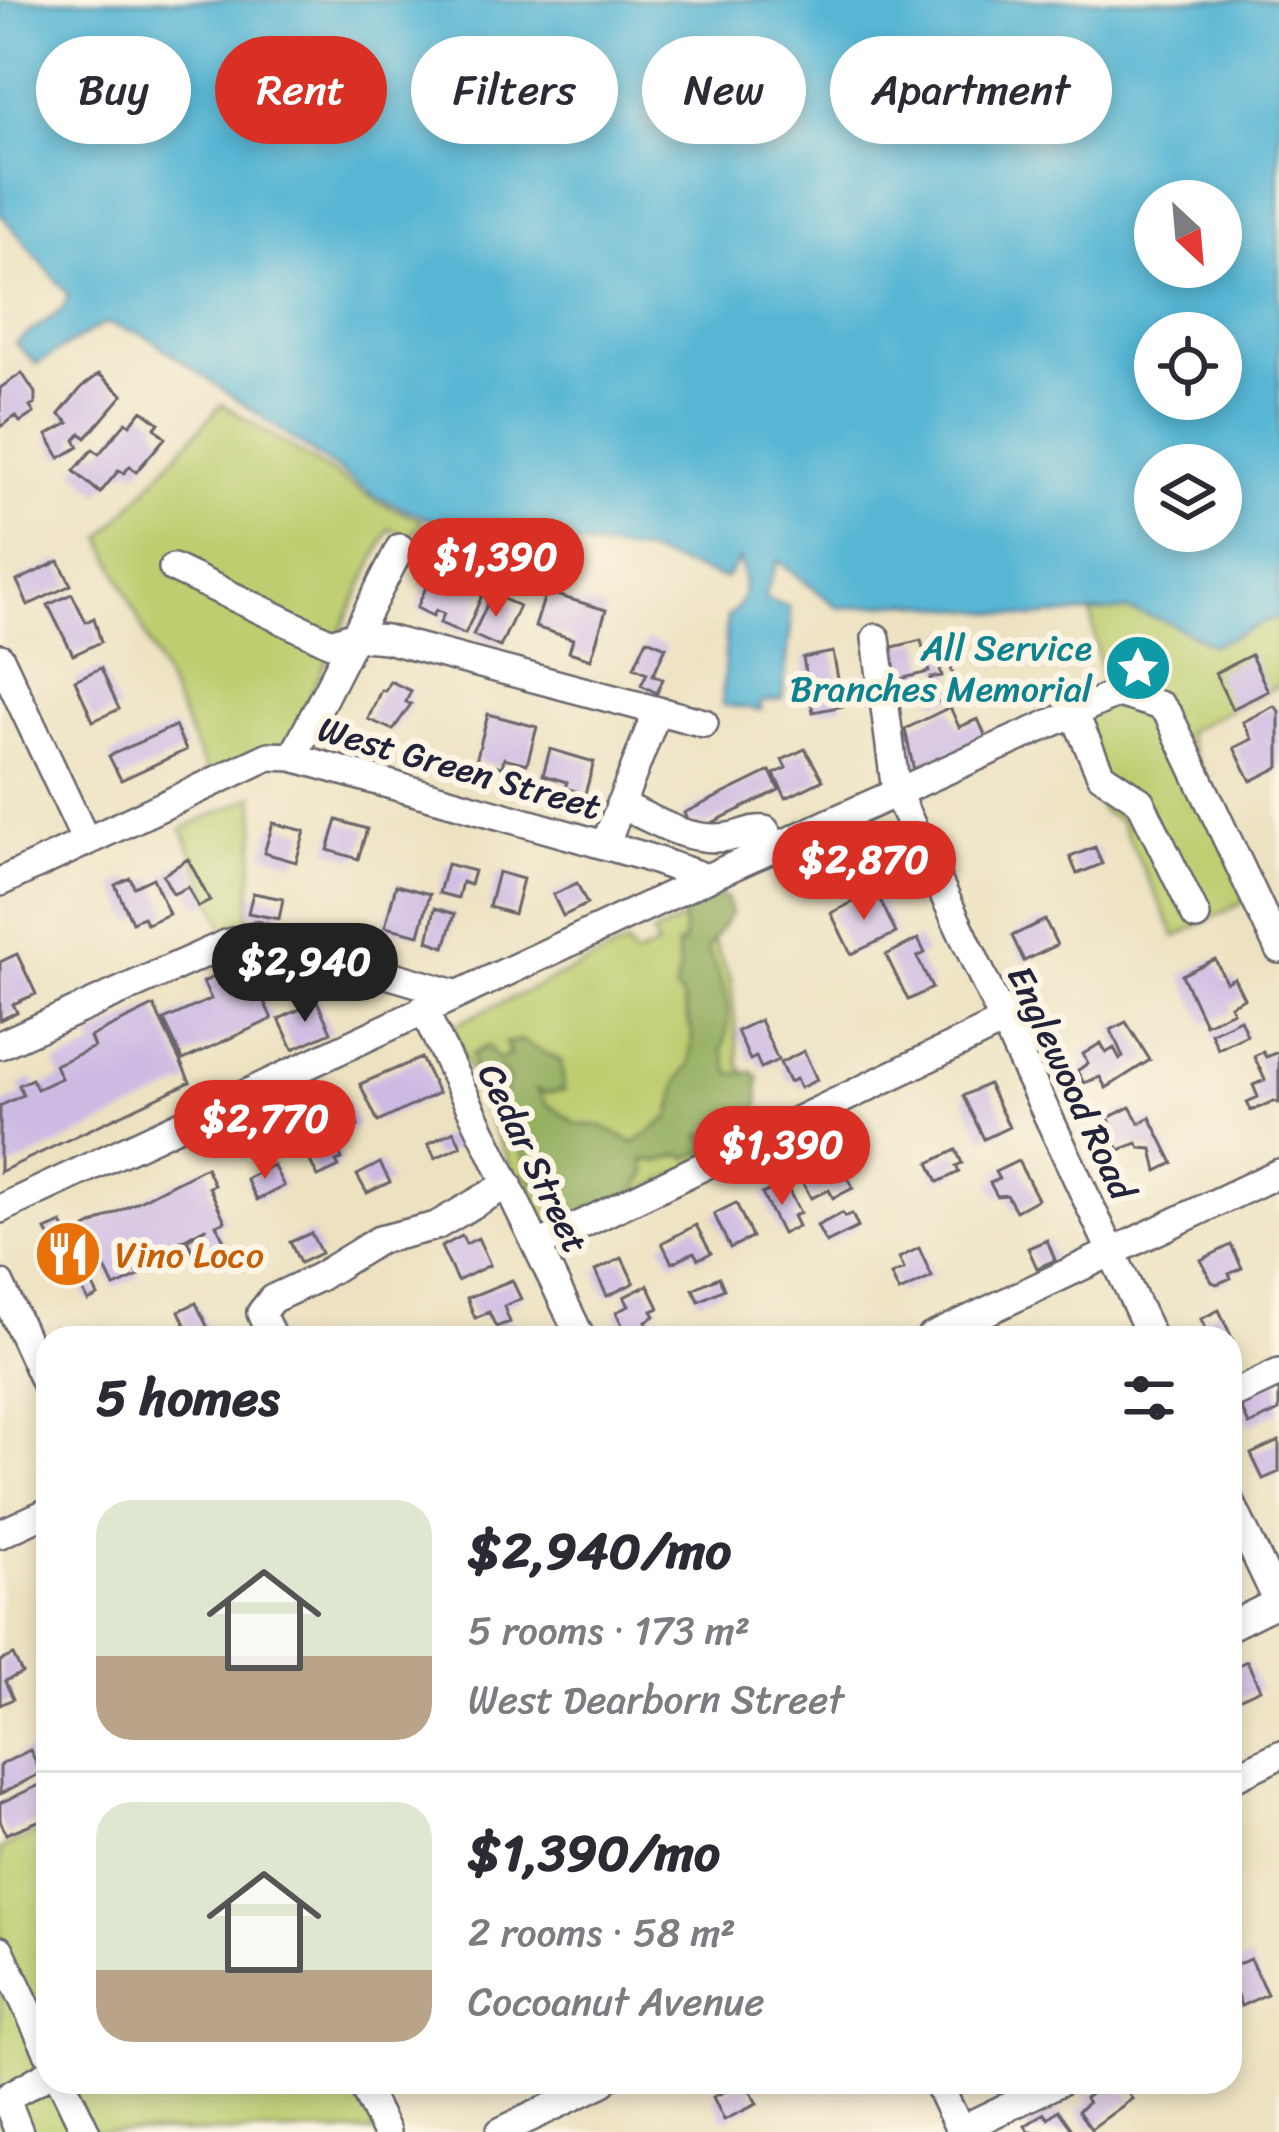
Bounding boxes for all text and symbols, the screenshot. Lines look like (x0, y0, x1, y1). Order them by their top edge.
chip: Buy (36, 36, 191, 144)
chip: Rent (215, 36, 387, 144)
chip: Filters (411, 36, 618, 144)
chip: New (642, 36, 806, 144)
chip: Apartment (830, 36, 1112, 144)
north arrow (1134, 180, 1242, 288)
map controls (1134, 180, 1242, 552)
button: locate (1134, 312, 1242, 420)
button: layers (1134, 444, 1242, 552)
pin: $1,390 (398, 518, 594, 620)
text: $1,390 (434, 522, 558, 591)
place label: All Service Branches Memorial (790, 616, 1093, 721)
place icon: All Service Branches Memorial (1103, 633, 1173, 703)
street label: West Green Street (310, 697, 609, 839)
pin: $2,870 (766, 821, 962, 923)
text: $2,870 (799, 825, 929, 894)
pin: $2,940 (207, 923, 403, 1025)
text: $2,940 (239, 927, 371, 996)
street label: Englewood Road (989, 954, 1154, 1212)
street label: Cedar Street (459, 1052, 607, 1265)
pin: $2,770 (167, 1080, 363, 1182)
text: $2,770 (201, 1084, 329, 1153)
pin: $1,390 (684, 1106, 880, 1208)
text: $1,390 (720, 1110, 844, 1179)
restaurant icon: Vino Loco (33, 1219, 103, 1289)
place label: Vino Loco (115, 1223, 264, 1287)
text: 5 homes (96, 1353, 279, 1443)
icon: filters (1116, 1365, 1182, 1431)
text: $2,940/mo (468, 1506, 731, 1596)
icon: home (192, 1548, 336, 1692)
text: 5 rooms · 173 m² (468, 1596, 750, 1665)
text: West Dearborn Street (468, 1665, 844, 1734)
text: $1,390/mo (468, 1808, 720, 1898)
icon: home (192, 1850, 336, 1994)
text: 2 rooms · 58 m² (468, 1898, 736, 1967)
text: Cocoanut Avenue (468, 1967, 765, 2036)

